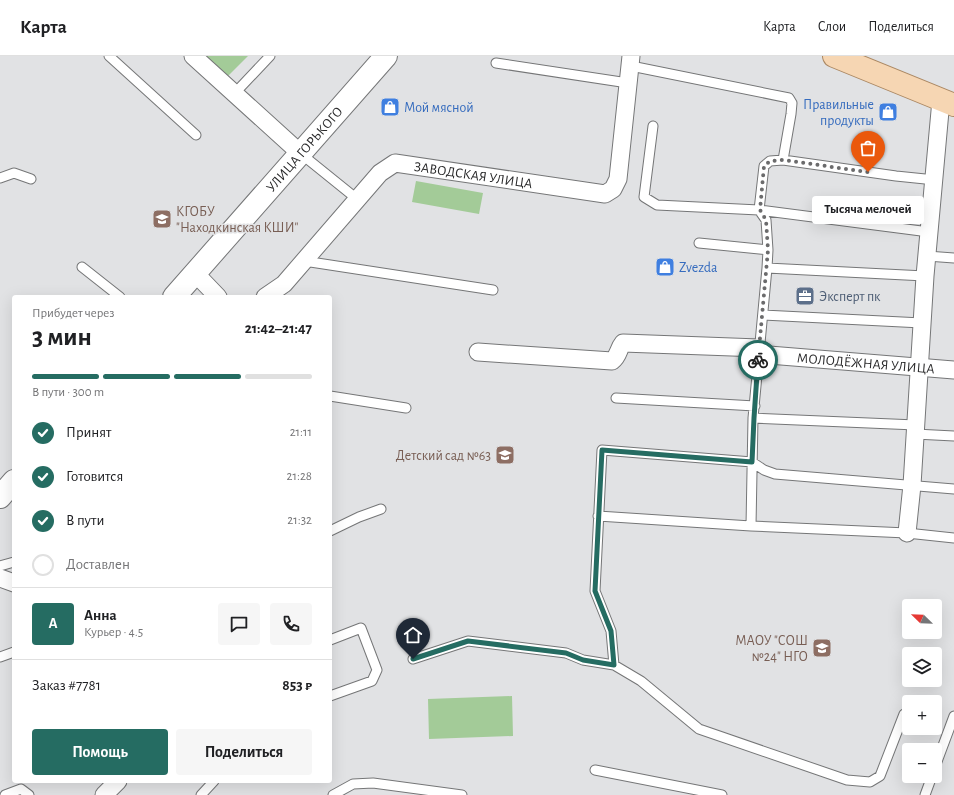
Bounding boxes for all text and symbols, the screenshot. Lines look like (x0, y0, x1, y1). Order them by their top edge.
text: Карта (20, 18, 67, 37)
text: Карта (763, 20, 796, 34)
text: Слои (818, 20, 846, 34)
text: Поделиться (868, 20, 934, 34)
shop icon: Мой мясной (379, 96, 401, 118)
place label: Правильные продукты (803, 98, 874, 128)
place label: Мой мясной (404, 101, 474, 115)
shop icon: Правильные продукты (877, 101, 899, 123)
street label: УЛИЦА ГОРЬКОГО (264, 105, 346, 195)
pin (851, 131, 885, 172)
icon: bag (857, 137, 879, 159)
street label: ЗАВОДСКАЯ УЛИЦА (413, 160, 533, 191)
callout: Тысяча мелочей (812, 196, 924, 224)
text: Тысяча мелочей (824, 203, 912, 216)
place label: КГОБУ "Находкинская КШИ" (176, 205, 299, 235)
school or university icon: КГОБУ "Находкинская КШИ" (151, 208, 173, 230)
shop icon: Zvezda (654, 256, 676, 278)
place label: Zvezda (679, 261, 718, 275)
office icon: Эксперт пк (794, 285, 816, 307)
place label: Эксперт пк (819, 290, 881, 304)
text: Прибудет через (32, 307, 114, 320)
text: 21:42–21:47 (245, 321, 312, 336)
text: 3 мин (32, 324, 92, 350)
courier (738, 340, 778, 380)
icon: bike (747, 349, 769, 371)
street label: МОЛОДЁЖНАЯ УЛИЦА (796, 351, 935, 376)
text: В пути · 300 m (32, 386, 104, 399)
icon: check (32, 422, 54, 444)
text: Принят (66, 425, 111, 440)
text: 21:11 (290, 426, 312, 439)
school or university icon: Детский сад №63 (494, 444, 516, 466)
place label: Детский сад №63 (396, 449, 491, 463)
icon: check (32, 466, 54, 488)
text: Готовится (66, 469, 123, 484)
text: 21:28 (287, 470, 312, 483)
icon: check (32, 510, 54, 532)
text: В пути (66, 513, 104, 528)
text: 21:32 (287, 514, 312, 527)
text: Доставлен (66, 557, 130, 572)
north arrow (902, 599, 942, 639)
map controls (902, 599, 942, 783)
button: chat (218, 603, 260, 645)
button: phone (270, 603, 312, 645)
text: Анна (84, 608, 117, 623)
text: А (48, 616, 58, 631)
pin (396, 618, 430, 659)
icon: home (402, 624, 424, 646)
text: Курьер · 4.5 (84, 626, 143, 639)
place label: МАОУ "СОШ №24" НГО (735, 634, 808, 664)
school or university icon: МАОУ "СОШ №24" НГО (811, 637, 833, 659)
button: layers (902, 647, 942, 687)
text: Заказ #7781 (32, 678, 101, 693)
text: 853 ₽ (282, 678, 312, 693)
button: + (902, 695, 942, 735)
button: Помощь (32, 729, 168, 775)
button: Поделиться (176, 729, 312, 775)
button: − (902, 743, 942, 783)

